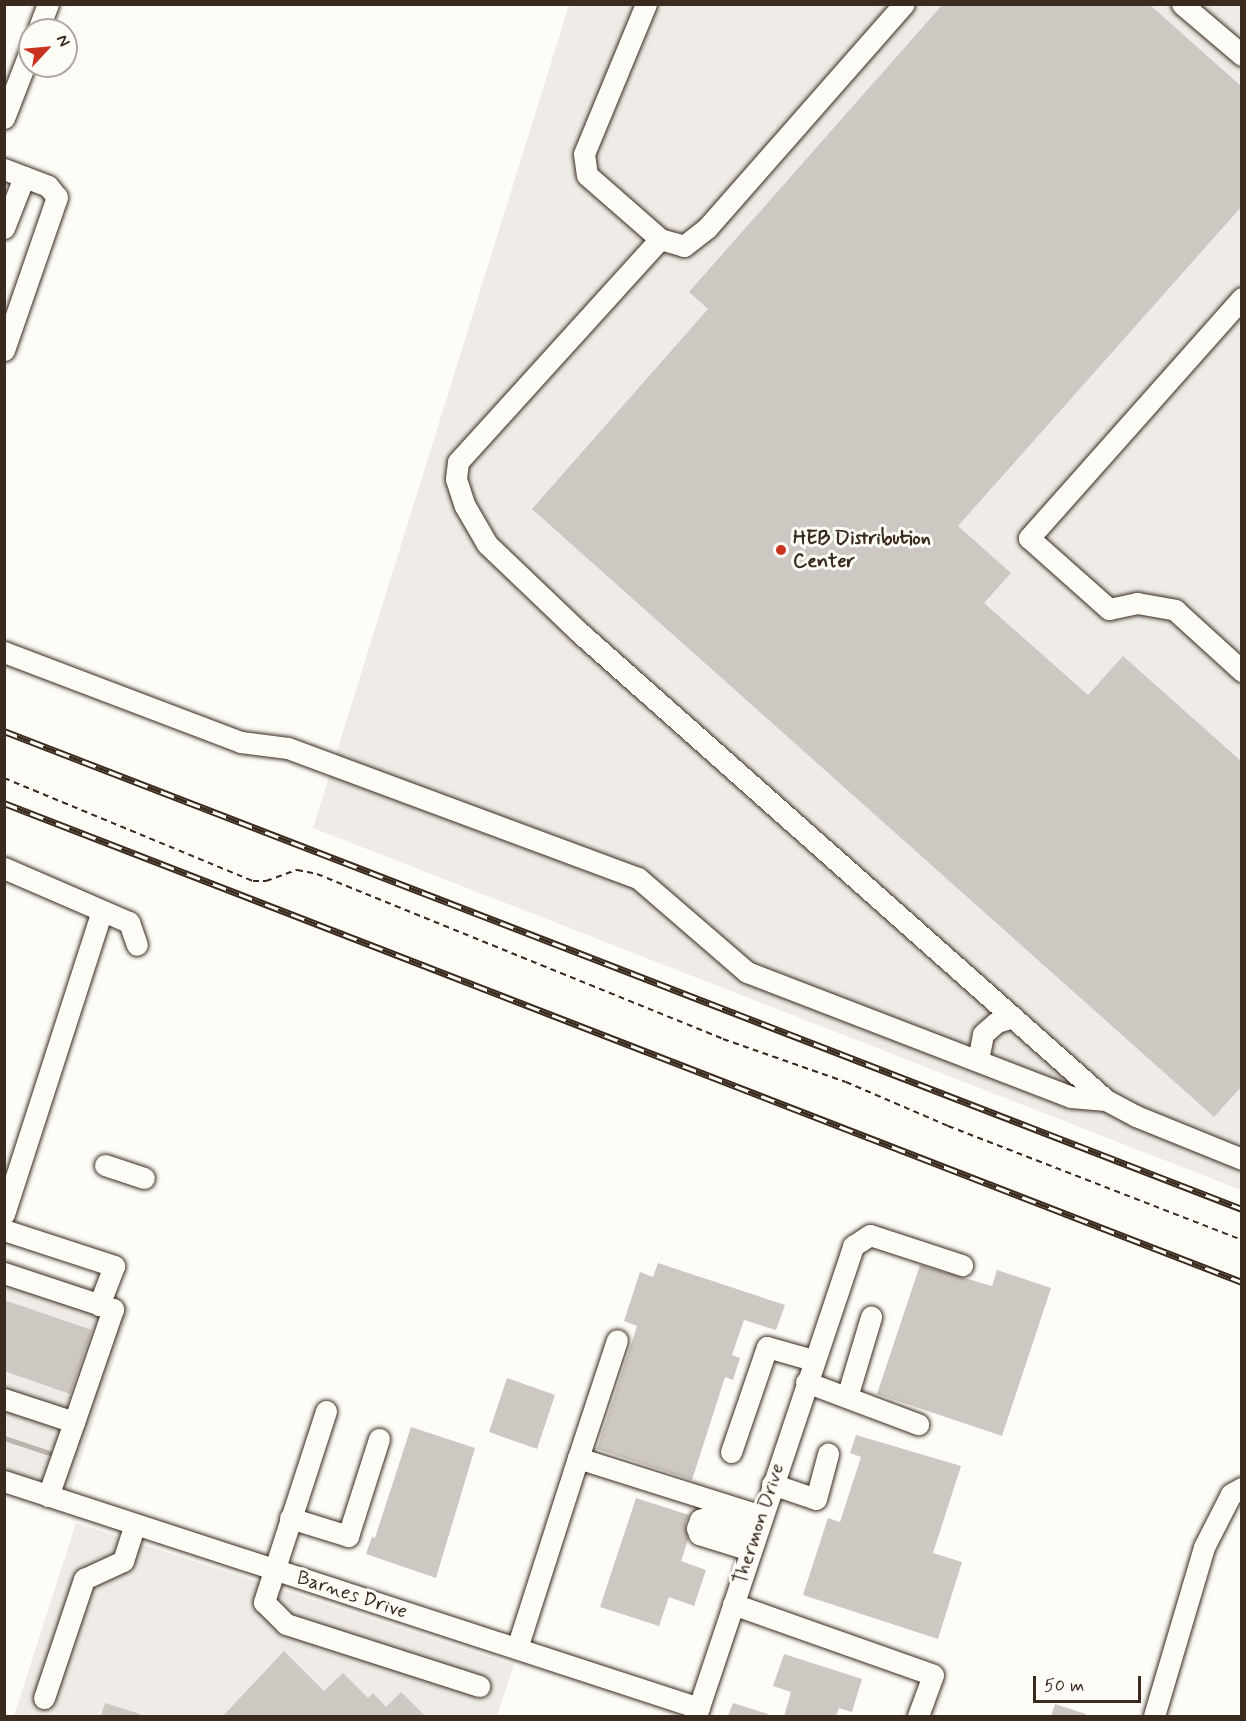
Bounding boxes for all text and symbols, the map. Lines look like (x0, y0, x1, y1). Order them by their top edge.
north arrow (18, 18, 78, 78)
text: N (51, 31, 75, 50)
place label: HEB Distribution Center (793, 526, 930, 573)
marker: HEB Distribution Center (774, 543, 788, 557)
street label: Thermon Drive (728, 1461, 790, 1587)
street label: Barnes Drive (294, 1566, 410, 1624)
scale bar (1036, 1664, 1144, 1702)
text: 50 m (1044, 1674, 1084, 1698)

